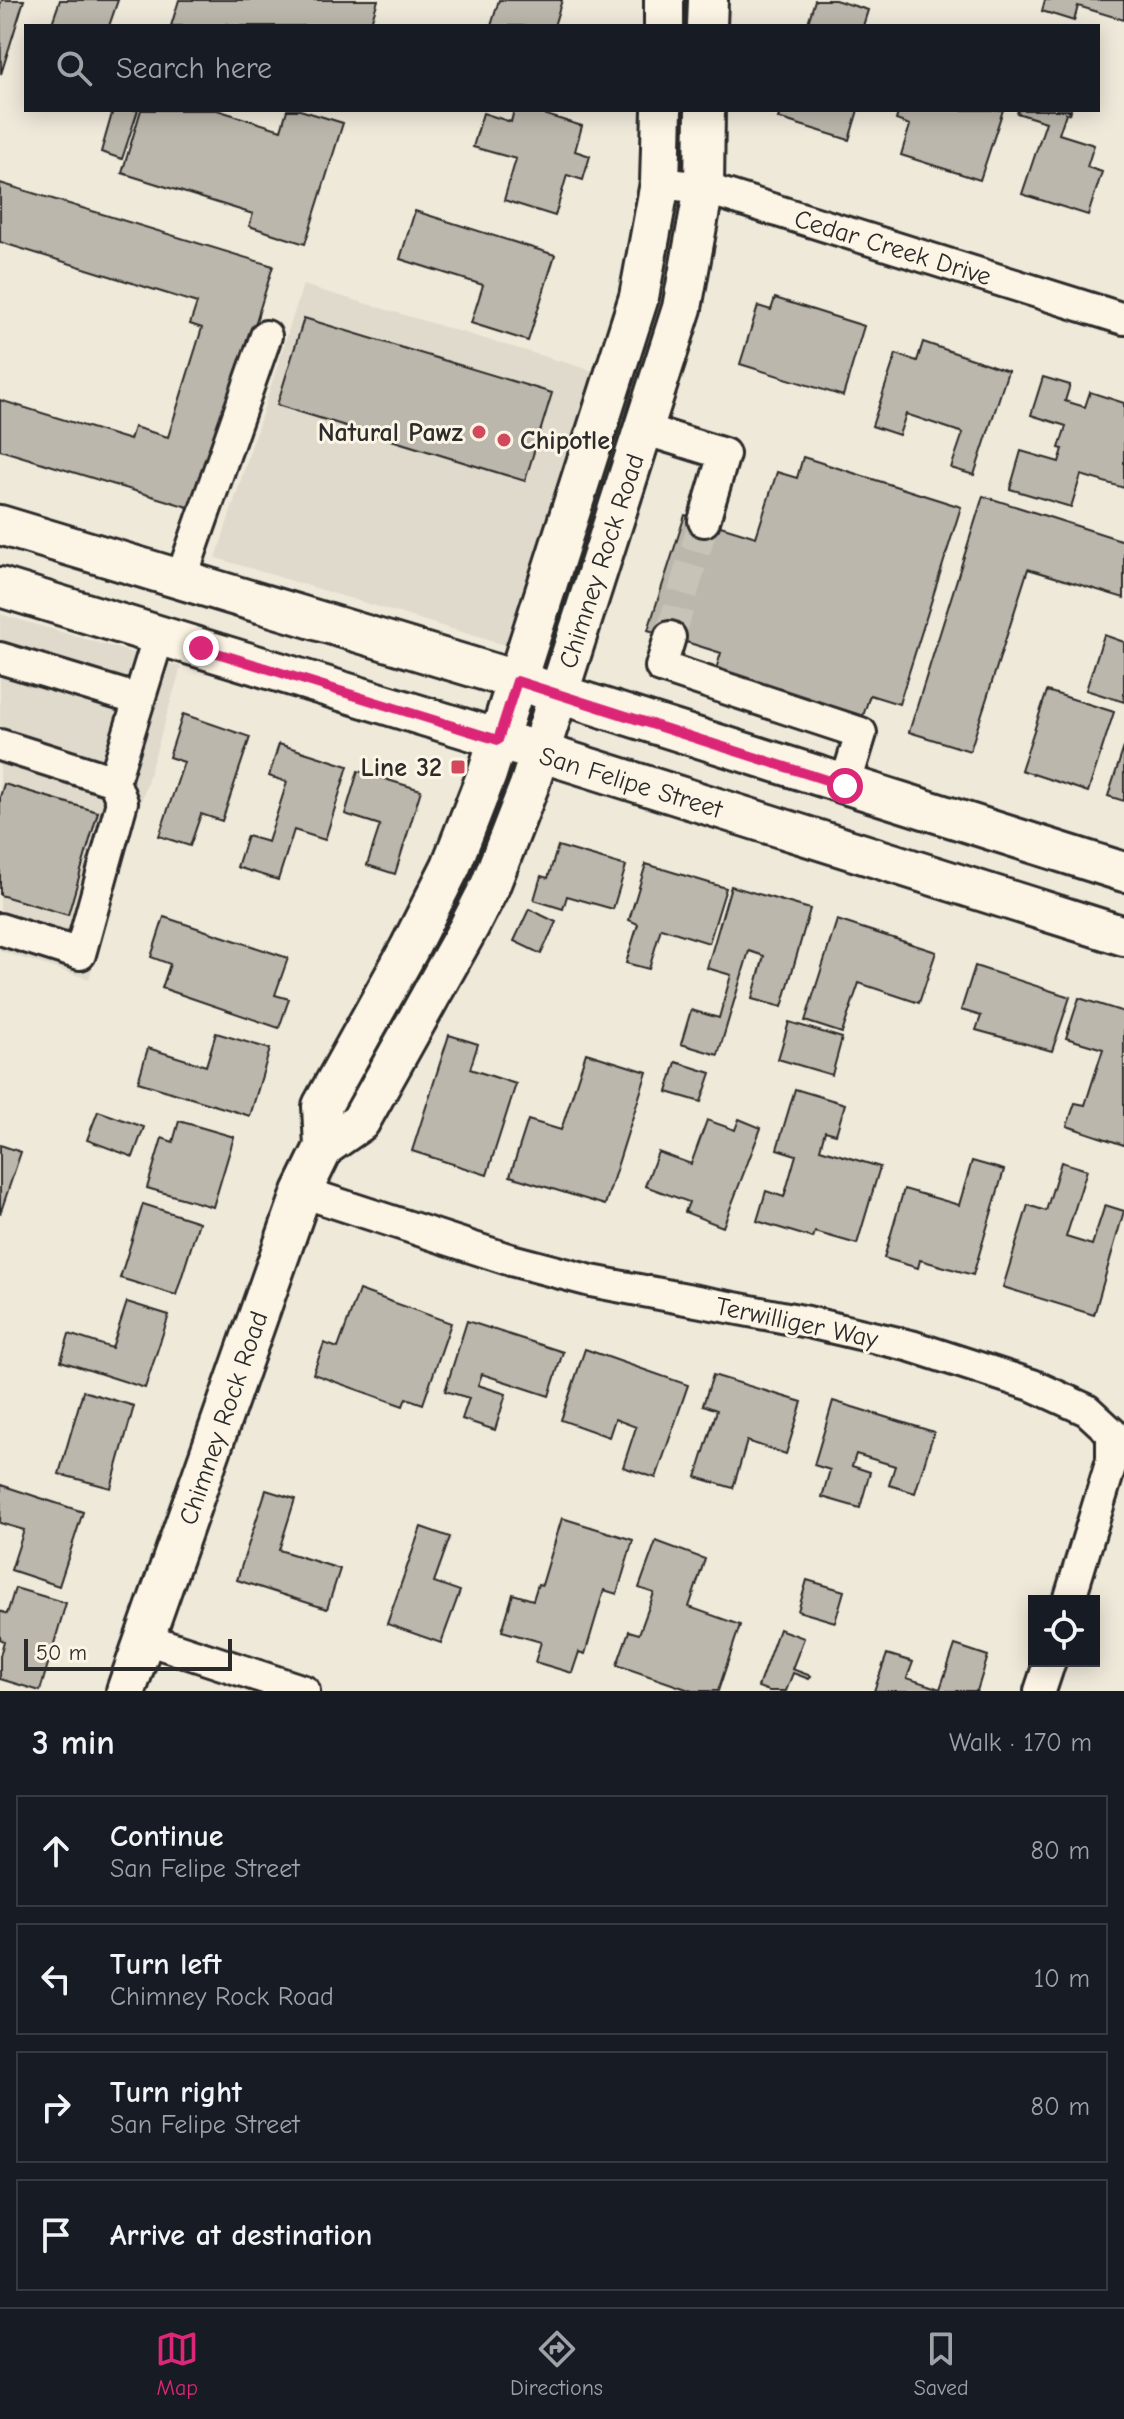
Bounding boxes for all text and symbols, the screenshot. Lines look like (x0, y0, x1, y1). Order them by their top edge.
search box (24, 24, 1100, 112)
icon: search (52, 46, 96, 90)
text: Search here (116, 51, 272, 86)
street label: Cedar Creek Drive (791, 204, 995, 292)
place label: Natural Pawz (318, 418, 463, 448)
marker: Natural Pawz (470, 423, 488, 441)
place label: Chipotle (520, 426, 610, 456)
marker: Chipotle (495, 431, 513, 449)
street label: Chimney Rock Road (553, 450, 651, 672)
route end (183, 630, 219, 666)
street label: San Felipe Street (536, 741, 727, 825)
place label: Line 32 (360, 753, 442, 783)
marker: Line 32 (449, 758, 467, 776)
route start (827, 768, 863, 804)
street label: Terwilliger Way (713, 1291, 881, 1355)
street label: Chimney Rock Road (173, 1308, 275, 1529)
map controls (1028, 1595, 1100, 1667)
button: locate (1028, 1595, 1100, 1667)
scale bar (24, 1635, 232, 1671)
text: 50 m (36, 1640, 87, 1666)
text: 3 min (32, 1723, 115, 1763)
text: Walk · 170 m (949, 1728, 1092, 1758)
text: Continue (110, 1819, 224, 1854)
icon: ahead (34, 1829, 78, 1873)
text: 80 m (1031, 1836, 1090, 1866)
text: San Felipe Street (110, 1854, 300, 1884)
text: Turn left (110, 1947, 222, 1982)
icon: left (34, 1957, 78, 2001)
text: 10 m (1034, 1964, 1090, 1994)
text: Chimney Rock Road (110, 1982, 334, 2012)
text: Turn right (110, 2075, 242, 2110)
icon: right (34, 2085, 78, 2129)
text: 80 m (1031, 2092, 1090, 2122)
text: San Felipe Street (110, 2110, 300, 2140)
icon: arrive (34, 2213, 78, 2257)
text: Arrive at destination (110, 2218, 372, 2253)
tab: Map (155, 2327, 199, 2401)
tab: Directions (510, 2327, 603, 2401)
tab: Saved (914, 2327, 969, 2401)

